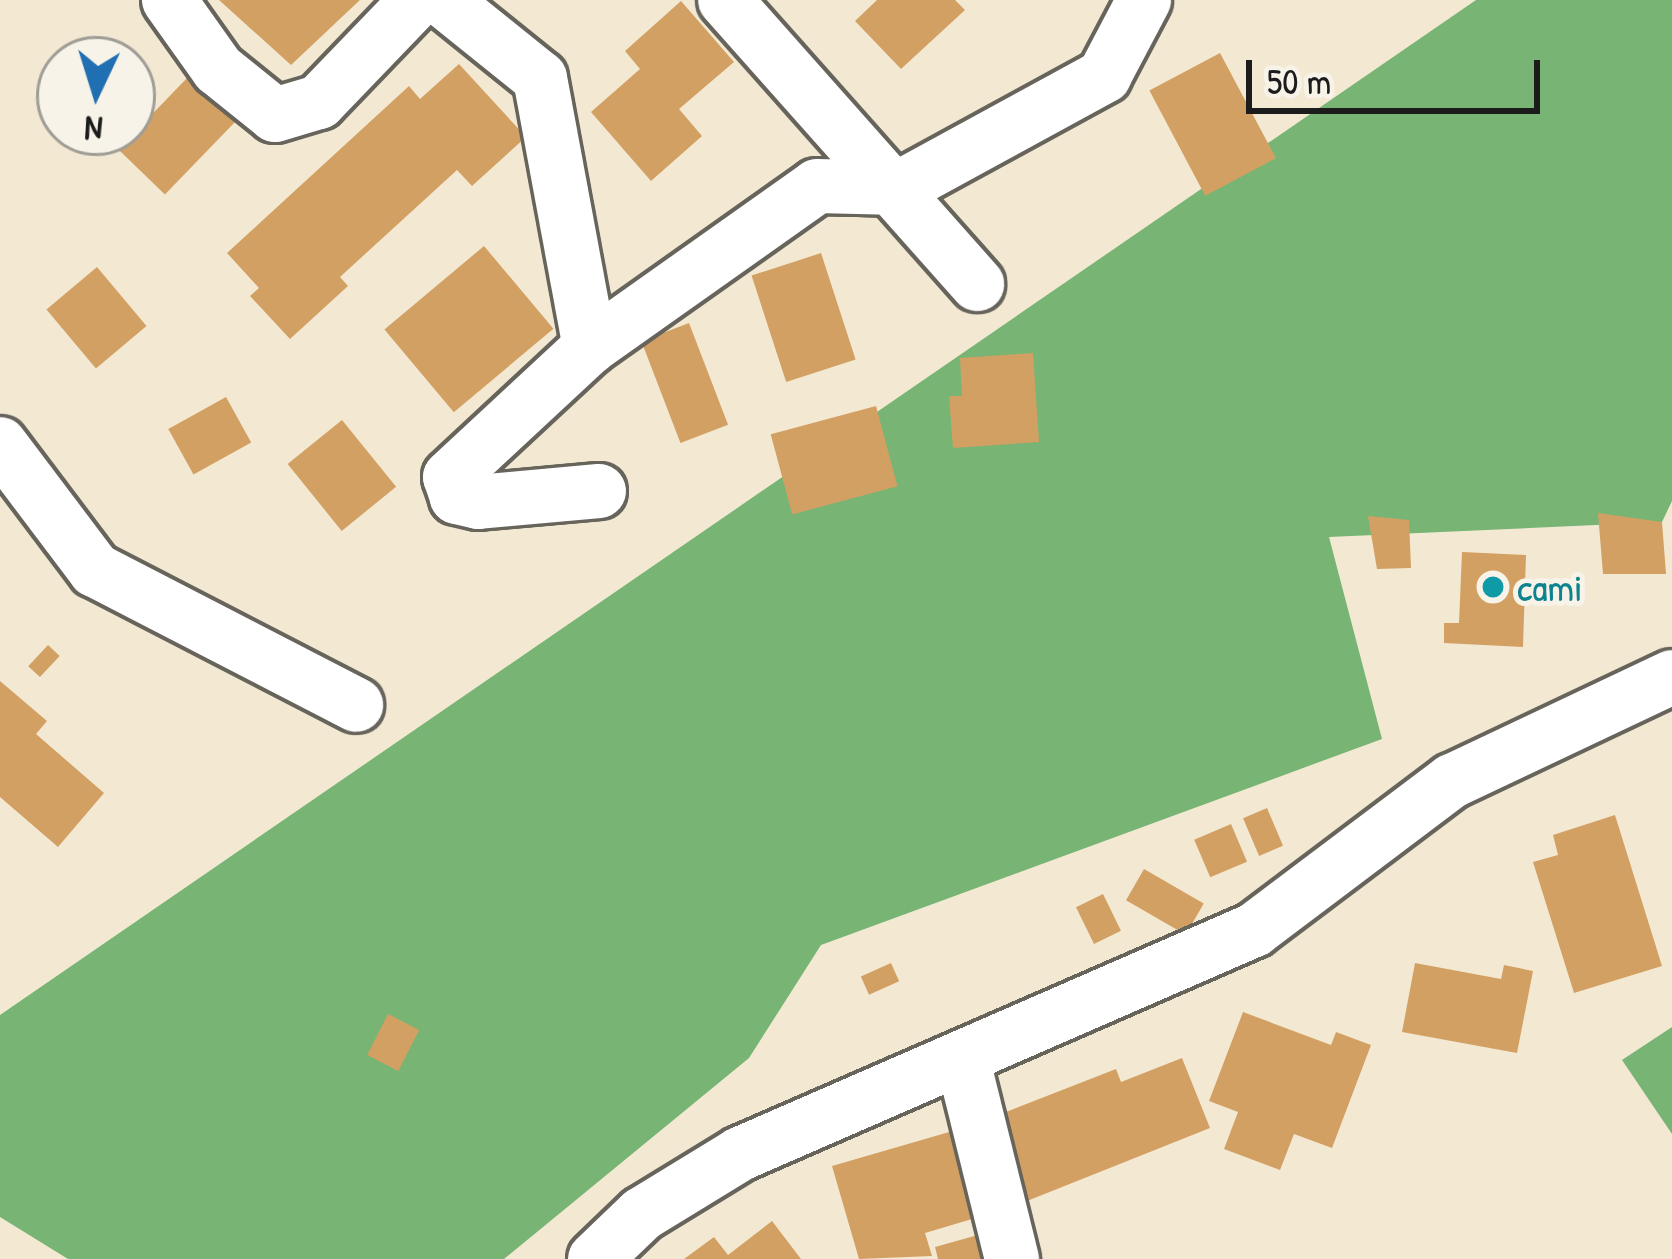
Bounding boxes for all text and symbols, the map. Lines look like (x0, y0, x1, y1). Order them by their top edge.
north arrow (36, 36, 156, 156)
scale bar (1252, 36, 1546, 110)
text: 50 m (1267, 56, 1331, 105)
text: N (83, 106, 104, 151)
place label: cami (1517, 564, 1583, 610)
marker: cami (1480, 574, 1506, 600)

